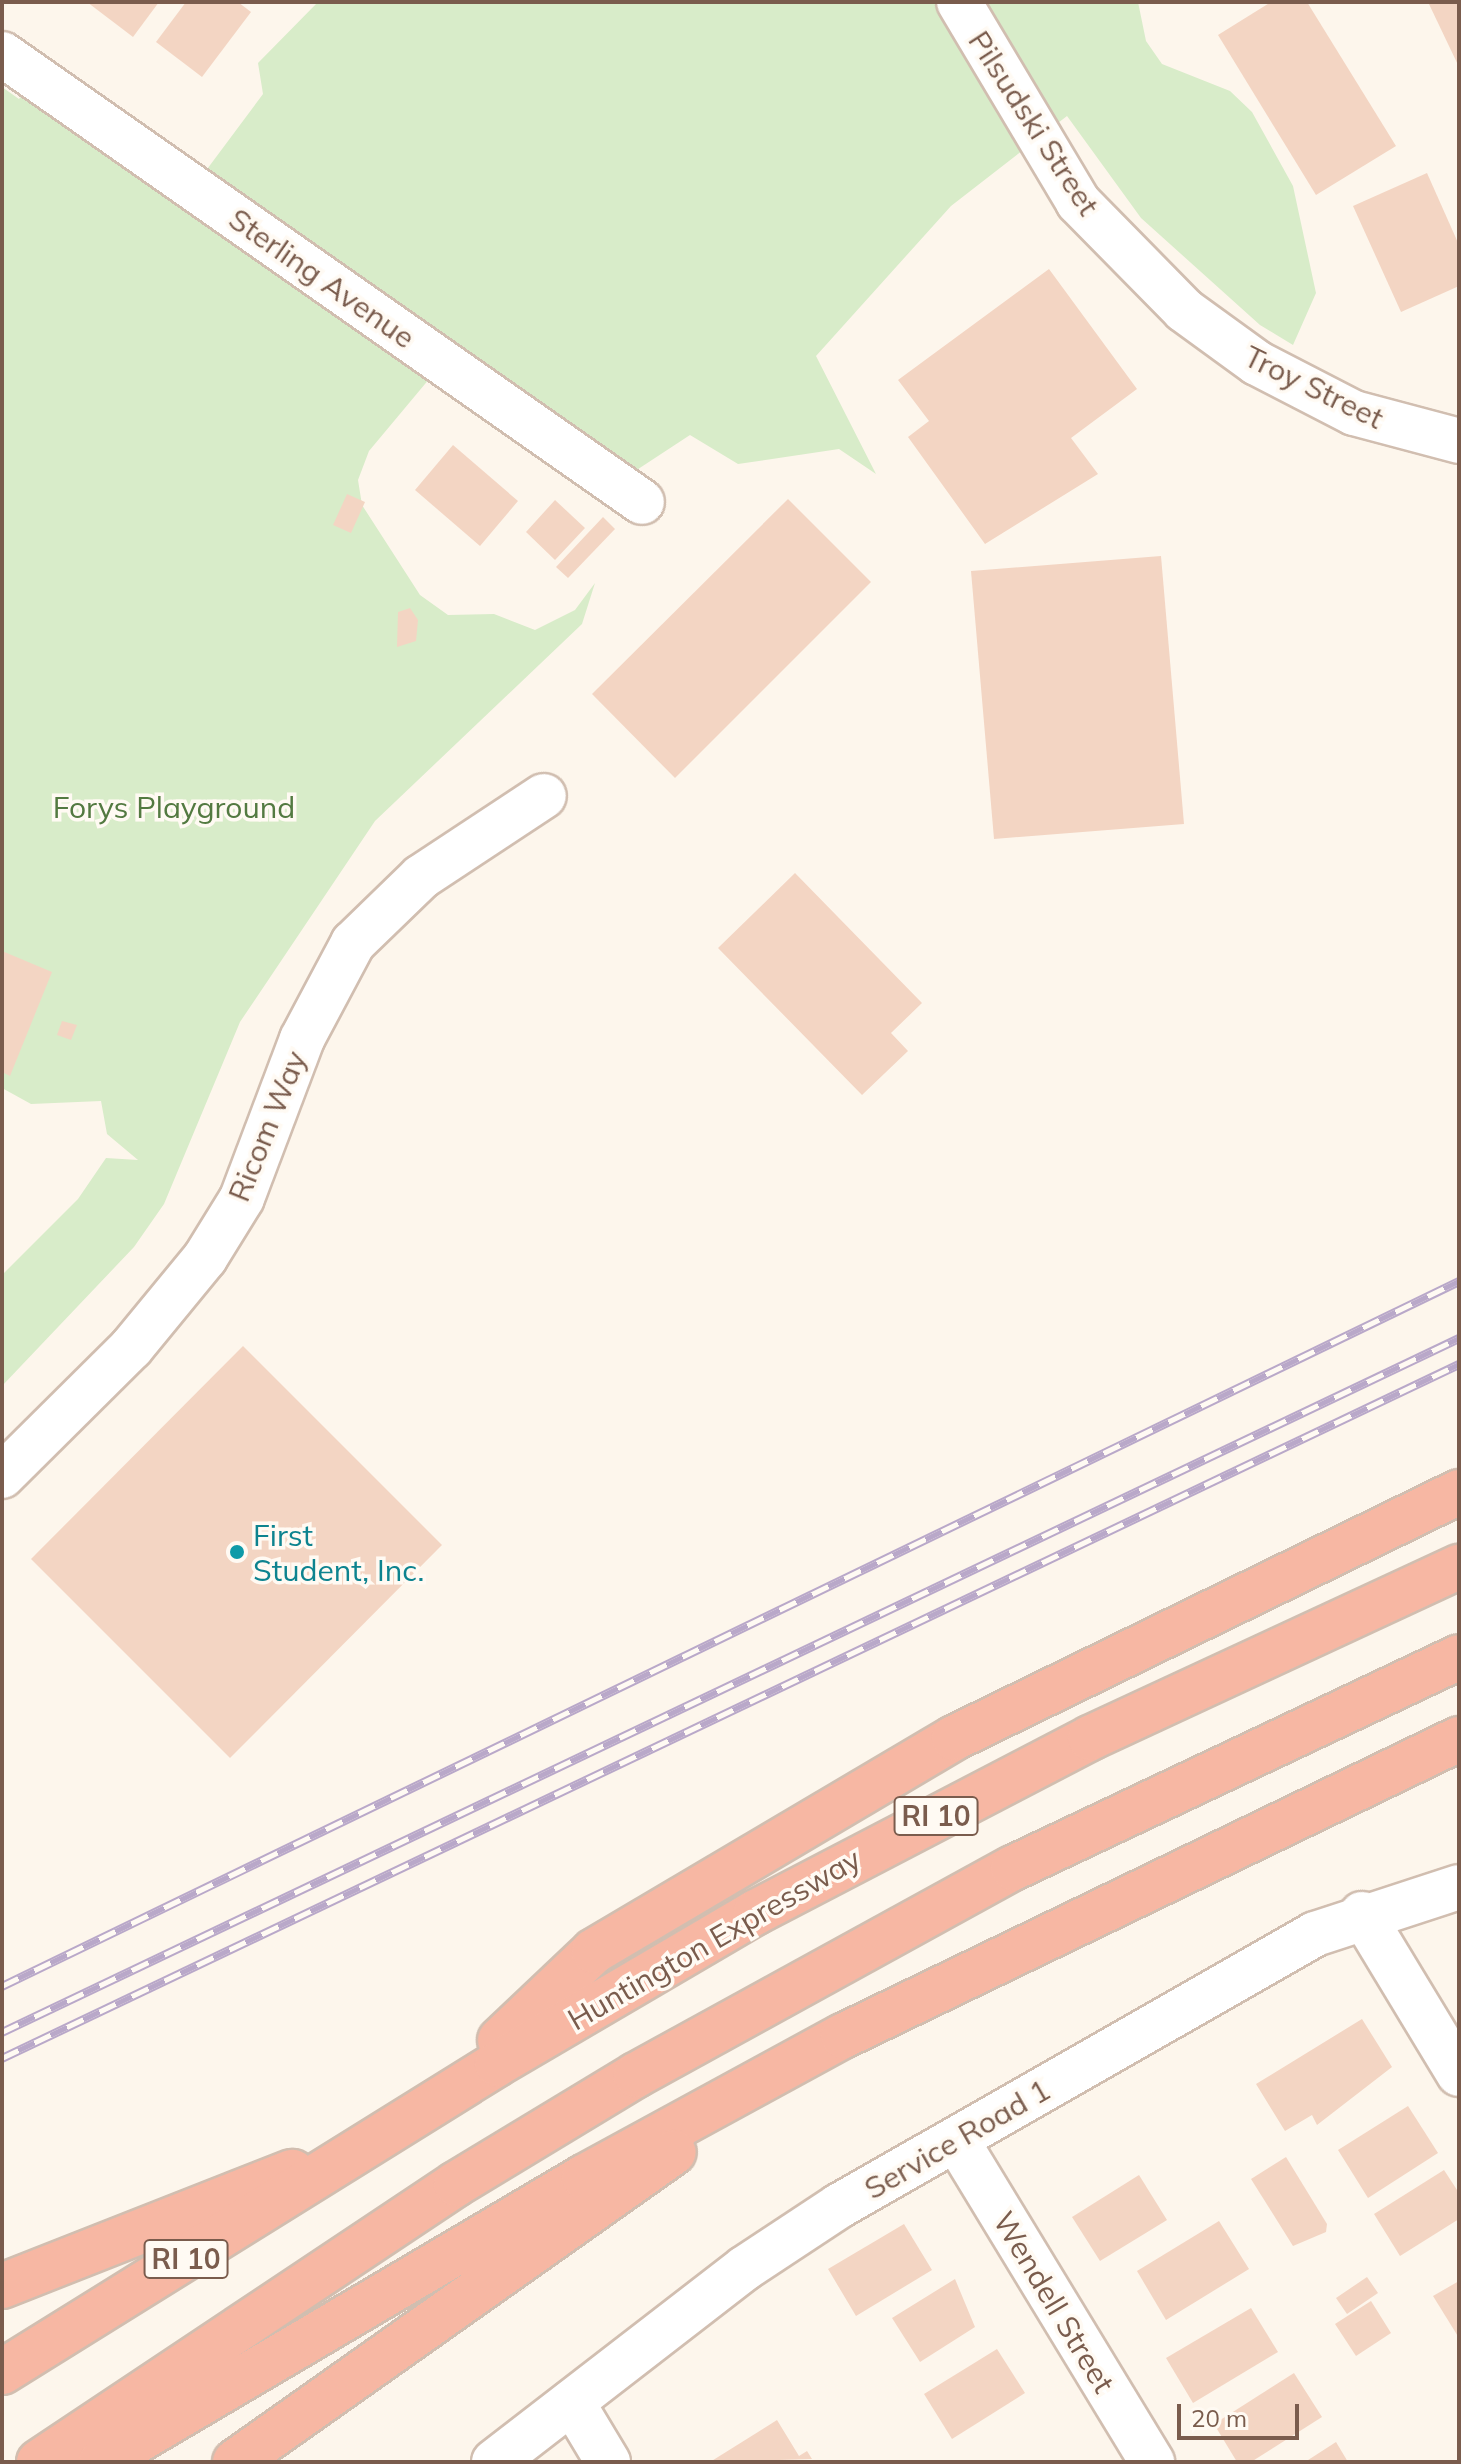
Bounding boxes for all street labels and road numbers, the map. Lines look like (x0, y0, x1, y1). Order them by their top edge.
street label: Pilsudski Street (961, 24, 1107, 222)
street label: Sterling Avenue (222, 201, 422, 355)
street label: Troy Street (1239, 338, 1389, 436)
street label: Ricom Way (220, 1045, 314, 1207)
road number: RI 10 (892, 1792, 980, 1840)
street label: Huntington Expressway (561, 1840, 867, 2038)
street label: Service Road 1 (858, 2071, 1056, 2207)
street label: Wendell Street (986, 2205, 1122, 2399)
road number: RI 10 (142, 2235, 230, 2283)

